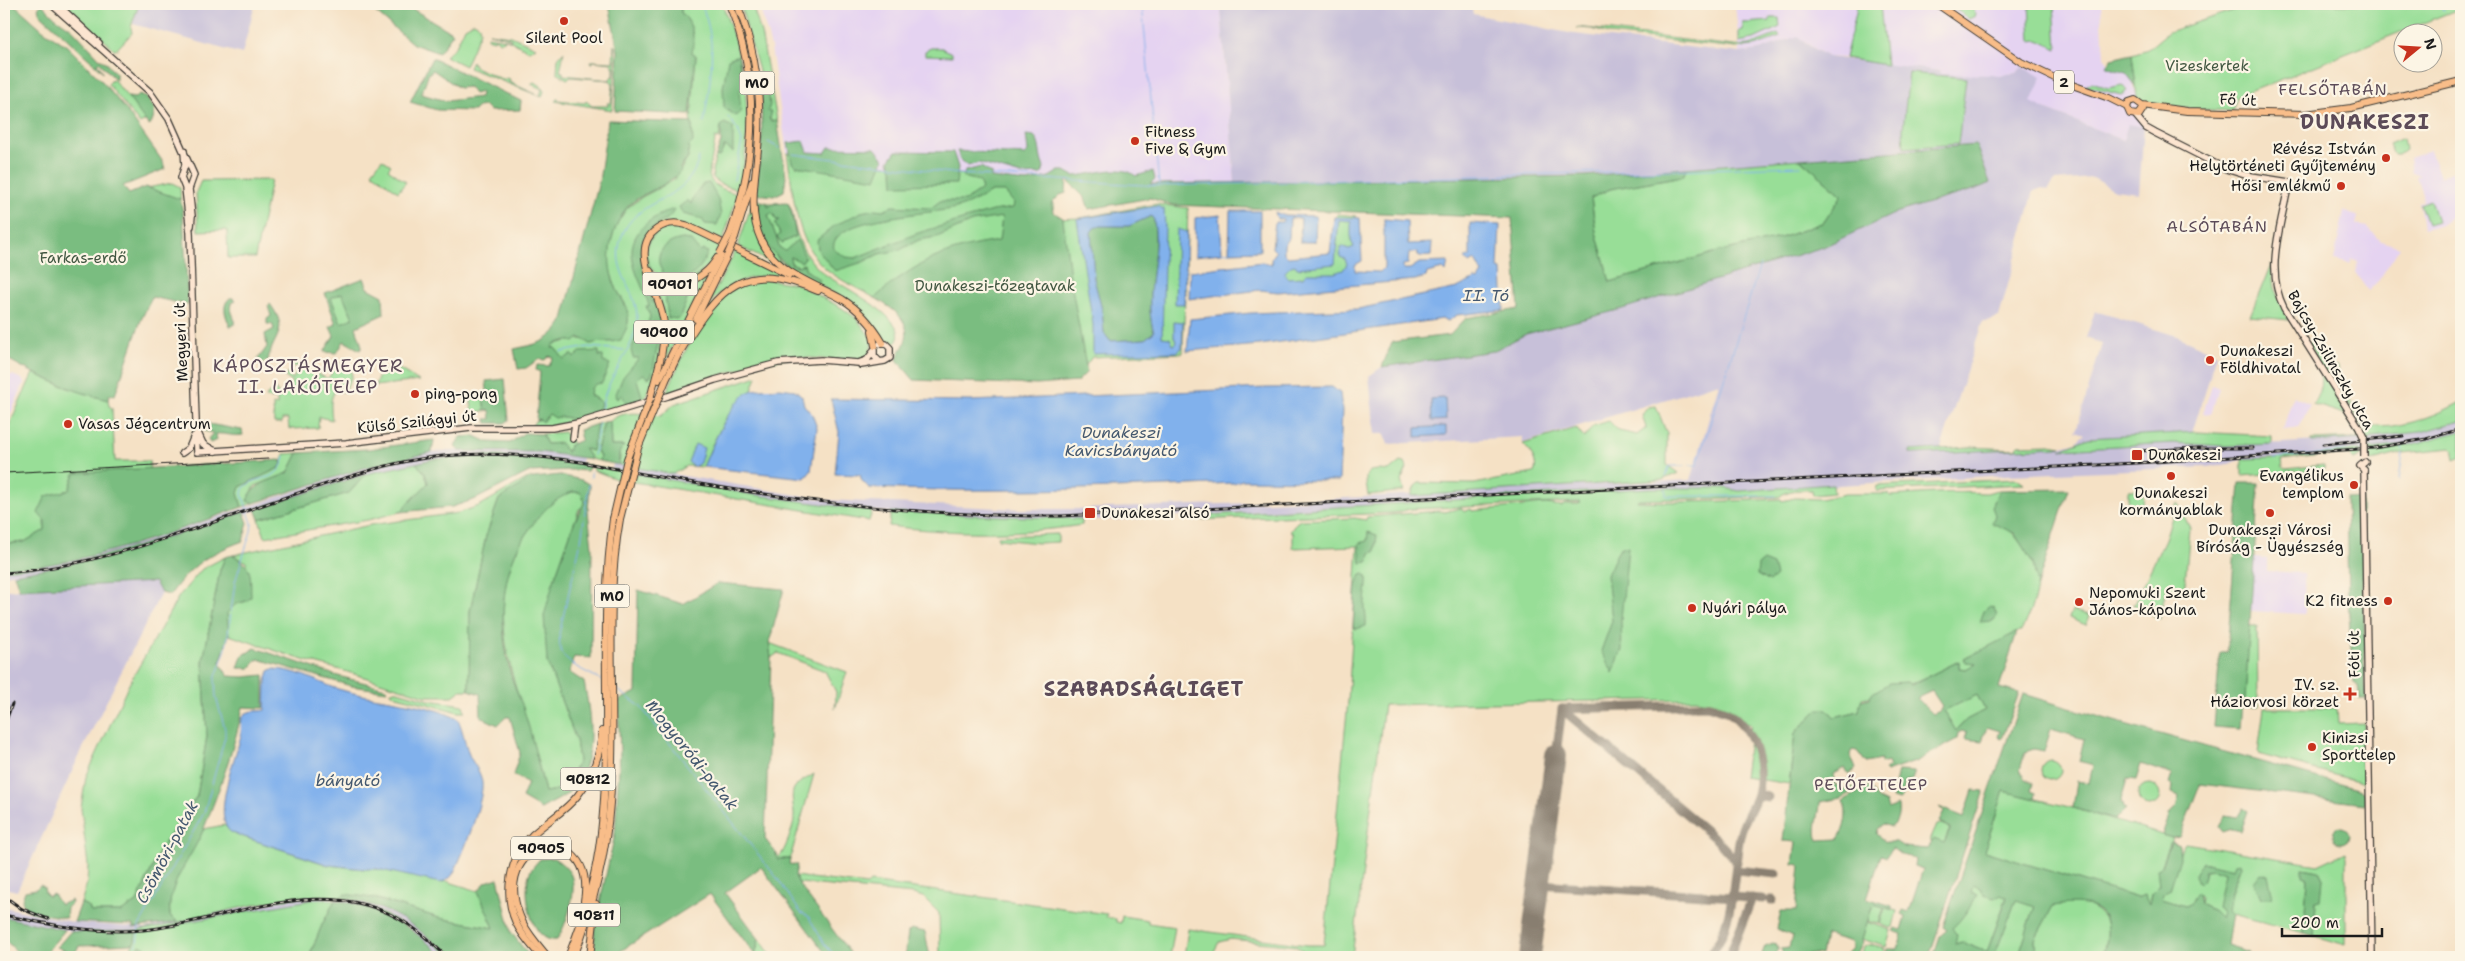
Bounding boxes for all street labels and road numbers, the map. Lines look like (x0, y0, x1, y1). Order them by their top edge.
road number: 2 (2054, 70, 2074, 94)
road number: M0 (740, 72, 774, 95)
street label: Fő út (2219, 89, 2257, 111)
road number: 90901 (642, 272, 698, 296)
street label: Bajcsy-Zsilinszky utca (2283, 287, 2379, 434)
street label: Megyeri út (170, 302, 192, 382)
road number: 90900 (634, 321, 694, 344)
street label: Külső Szilágyi út (356, 406, 478, 438)
road number: M0 (594, 584, 630, 608)
street label: Fóti út (2344, 630, 2364, 678)
road number: 90812 (560, 768, 616, 791)
road number: 90905 (511, 836, 571, 860)
road number: 90811 (568, 904, 620, 926)

